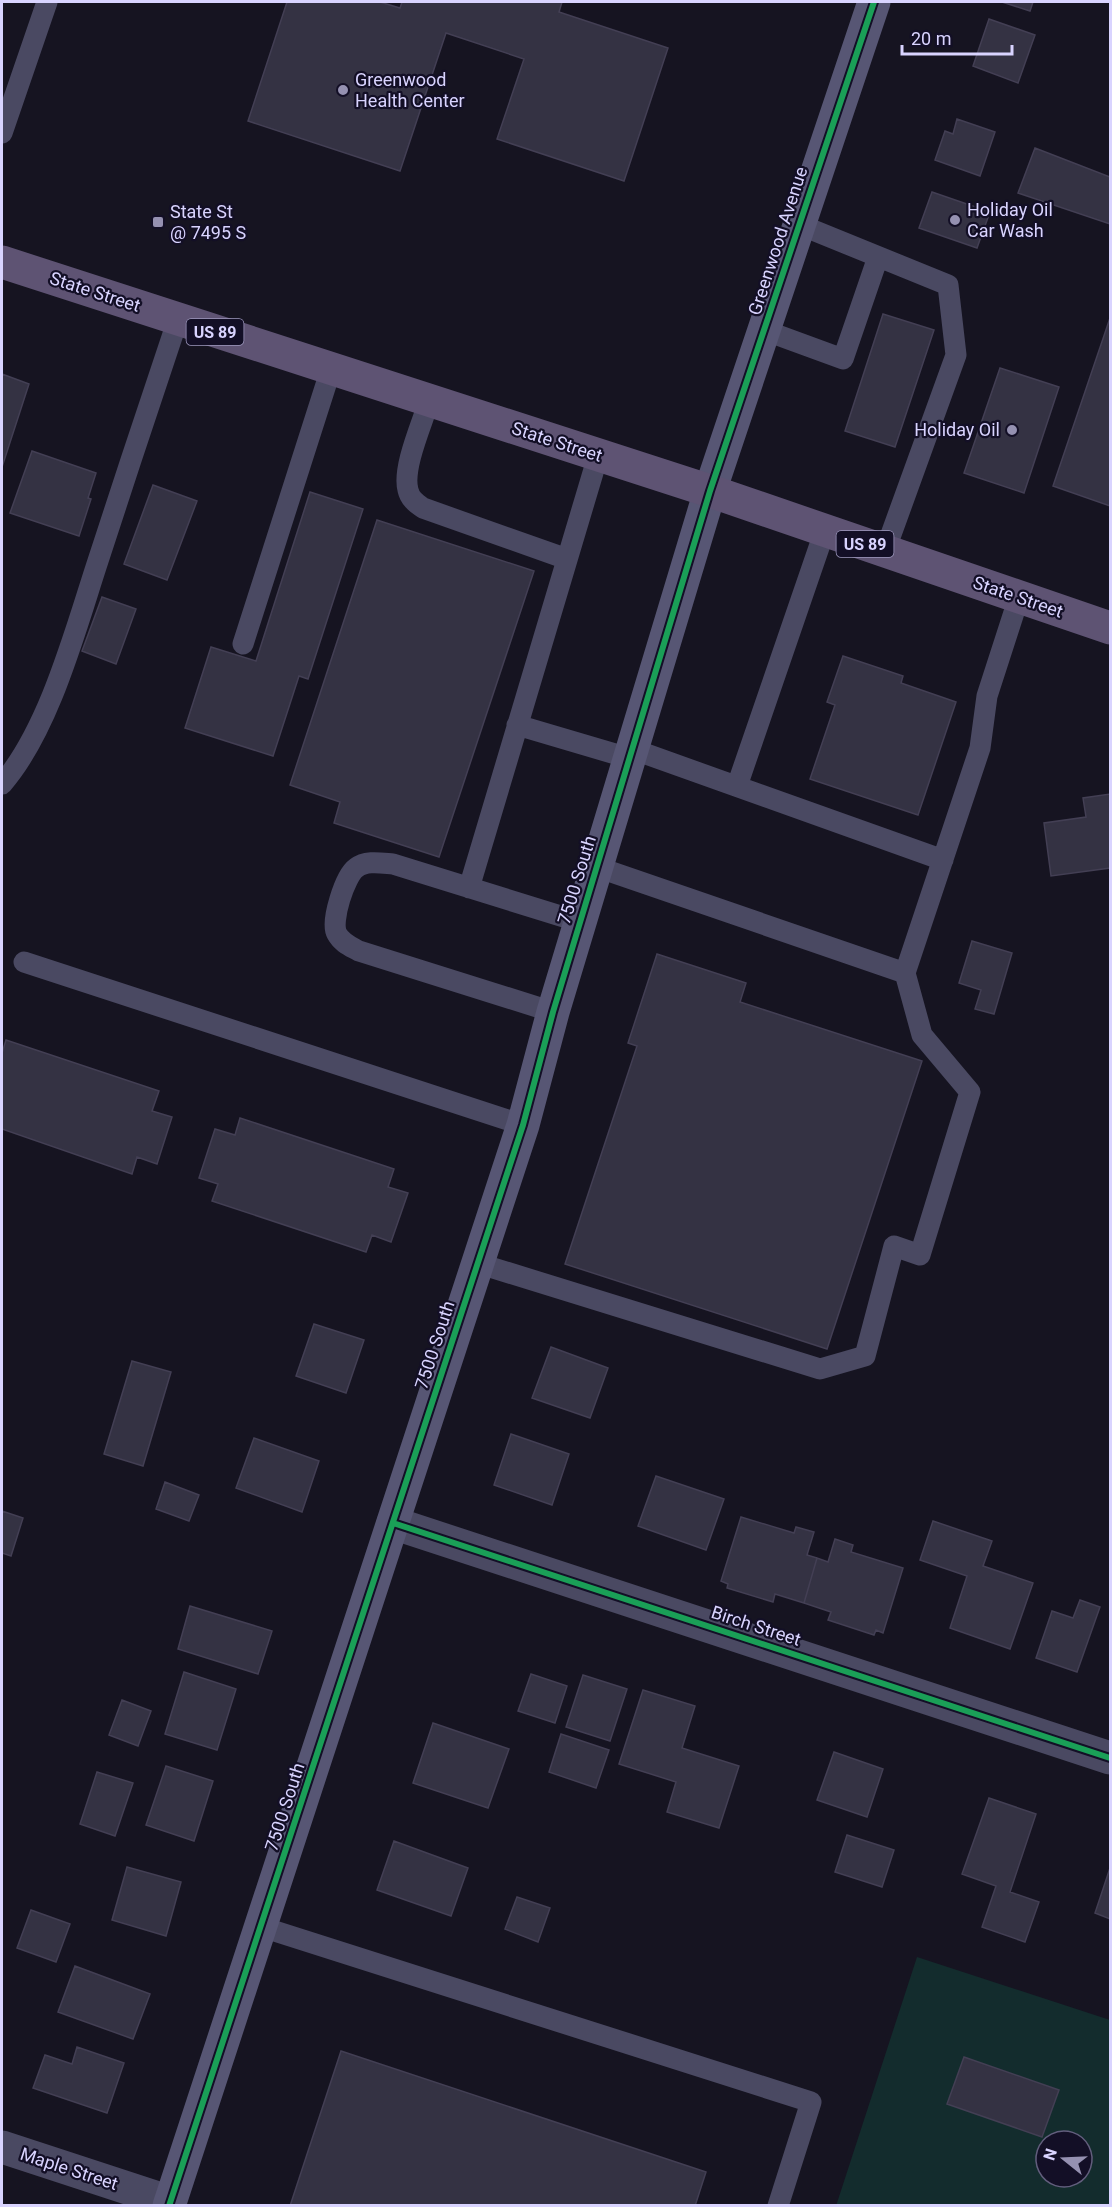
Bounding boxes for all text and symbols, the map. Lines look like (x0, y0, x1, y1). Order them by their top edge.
scale bar (902, 18, 1012, 56)
text: 20 m (911, 28, 951, 49)
place label: Greenwood Health Center (355, 69, 465, 111)
marker: Greenwood Health Center (336, 83, 350, 97)
street label: Greenwood Avenue (744, 164, 811, 318)
place label: Holiday Oil Car Wash (967, 199, 1053, 241)
place label: State St @ 7495 S (170, 201, 247, 243)
marker: Holiday Oil Car Wash (948, 213, 962, 227)
marker: State St @ 7495 S (151, 215, 165, 229)
street label: State Street (47, 267, 143, 316)
road number: US 89 (186, 319, 244, 345)
street label: State Street (509, 417, 605, 466)
place label: Holiday Oil (914, 419, 1000, 440)
marker: Holiday Oil (1005, 423, 1019, 437)
road number: US 89 (836, 531, 894, 557)
street label: State Street (970, 571, 1066, 622)
street label: 7500 South (553, 833, 600, 927)
street label: 7500 South (410, 1298, 459, 1392)
street label: Birch Street (709, 1601, 804, 1650)
street label: 7500 South (260, 1760, 309, 1854)
north arrow (1034, 2129, 1094, 2189)
street label: Maple Street (18, 2143, 121, 2194)
text: N (1039, 2146, 1061, 2163)

